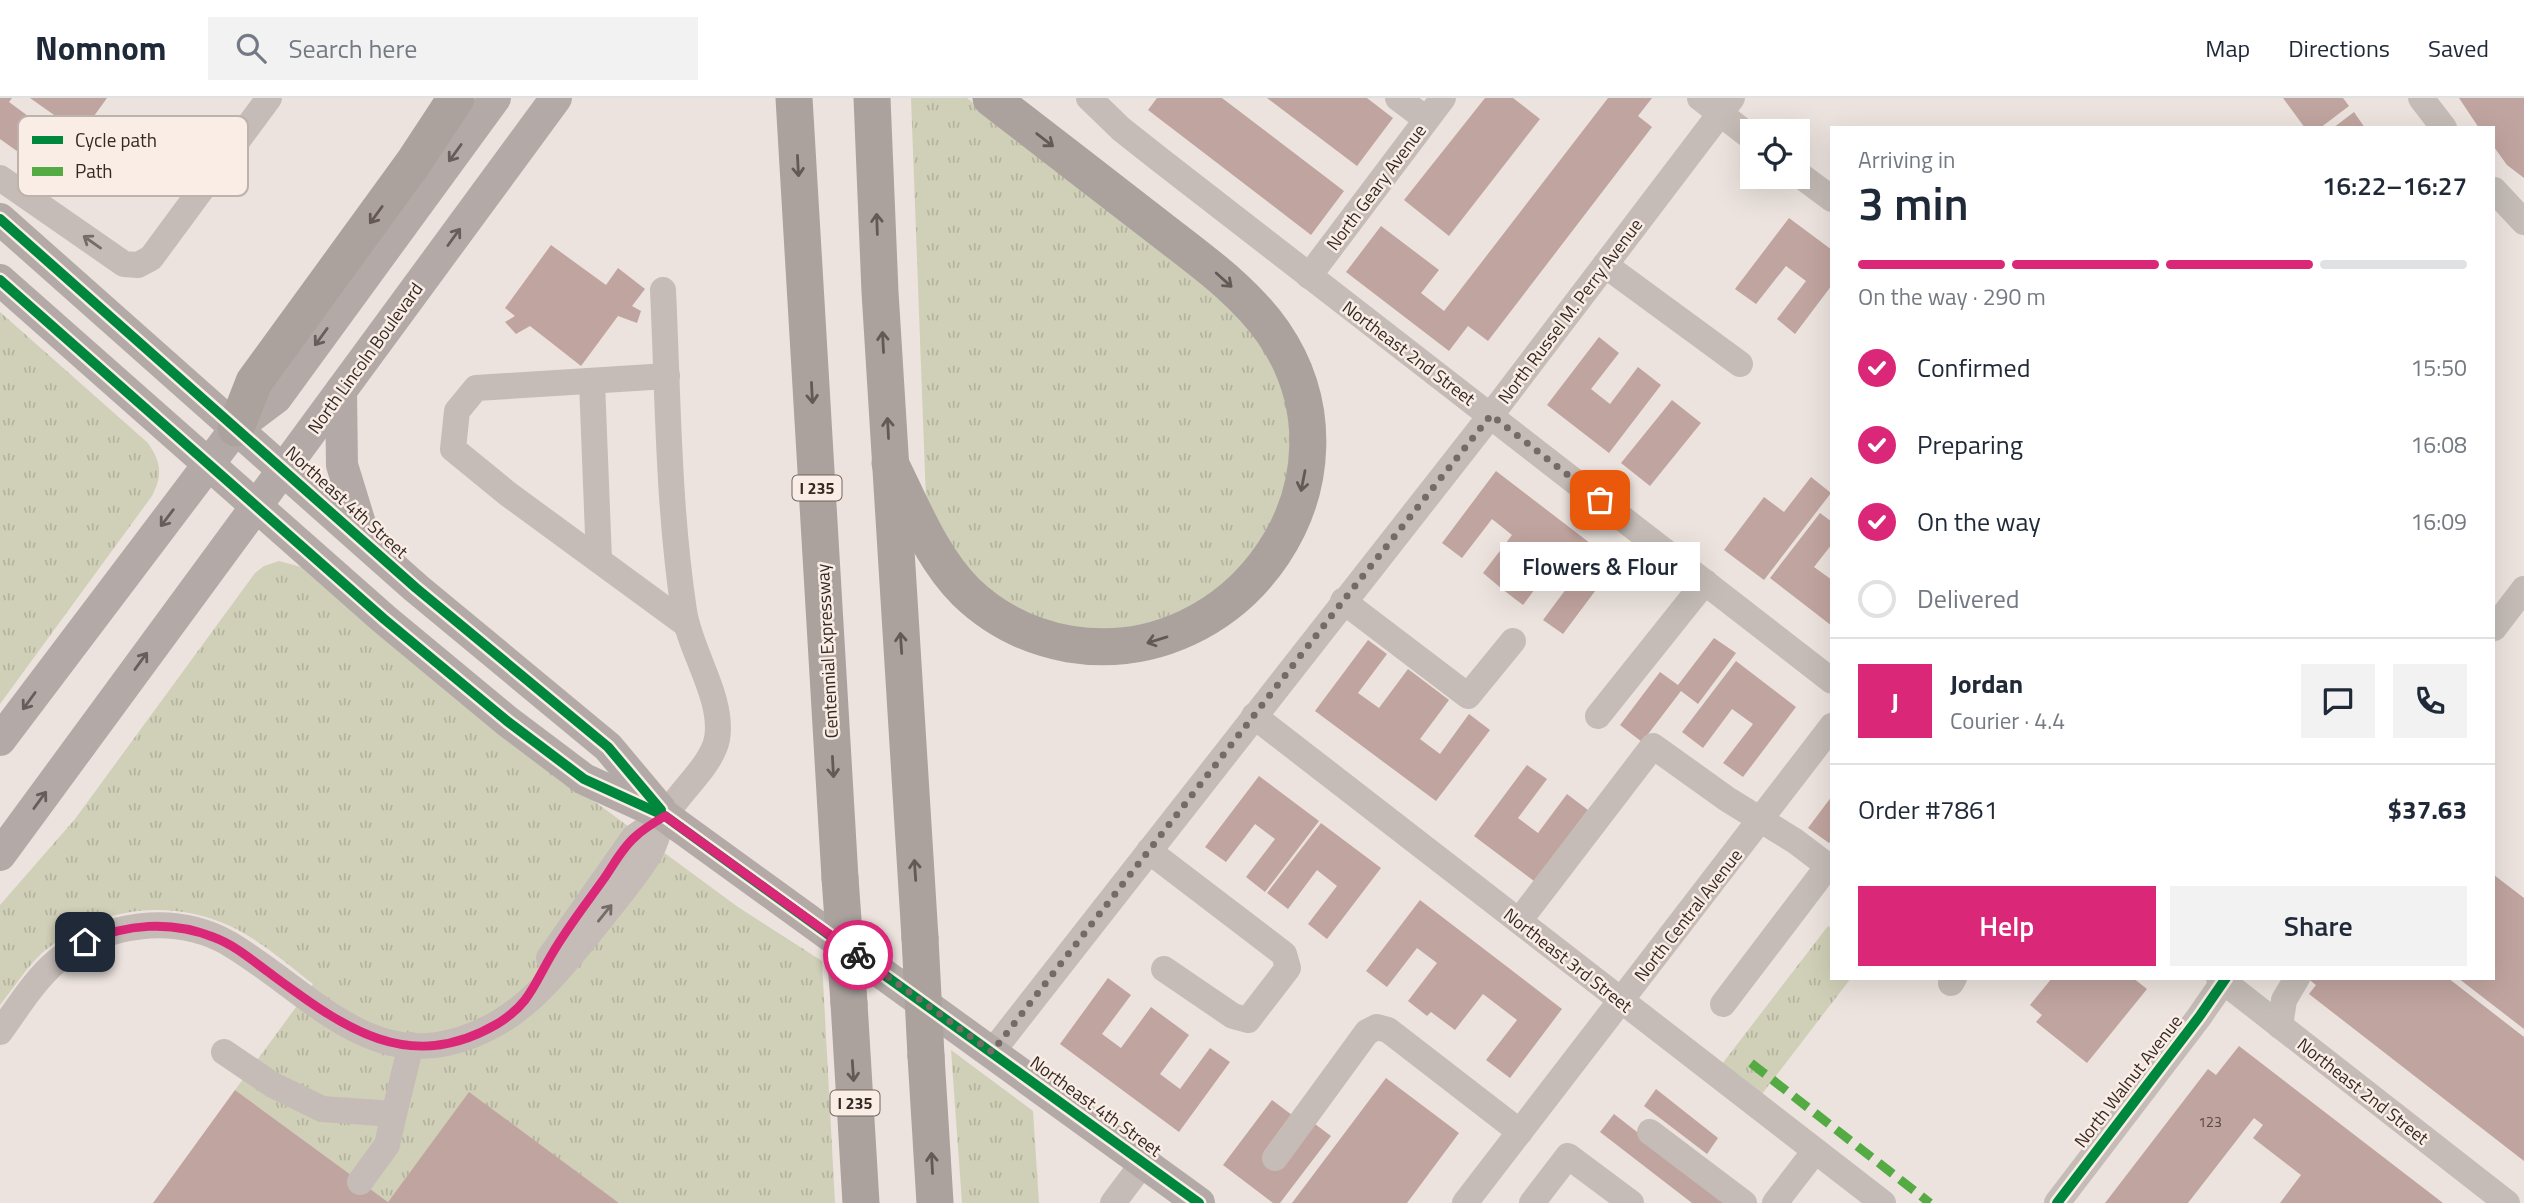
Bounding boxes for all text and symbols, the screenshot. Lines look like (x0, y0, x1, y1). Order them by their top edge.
search box (208, 17, 698, 80)
text: Nomnom (35, 23, 166, 73)
icon: search (232, 29, 270, 67)
text: Search here (288, 29, 417, 68)
text: Map (2205, 30, 2250, 66)
text: Directions (2288, 30, 2390, 66)
text: Saved (2428, 30, 2489, 66)
legend (18, 116, 248, 196)
street label: North Geary Avenue (1319, 118, 1433, 256)
map controls (1740, 119, 1810, 189)
button: locate (1740, 119, 1810, 189)
text: Cycle path (75, 125, 157, 154)
one-way arrow (1035, 132, 1054, 147)
text: Arriving in (1858, 142, 1955, 177)
one-way arrow (448, 143, 462, 162)
one-way arrow (792, 154, 805, 177)
text: Path (75, 156, 113, 185)
text: 16:22–16:27 (2322, 166, 2467, 205)
text: 3 min (1858, 168, 1969, 238)
one-way arrow (369, 205, 383, 224)
street label: North Russel M. Perry Avenue (1491, 212, 1649, 410)
one-way arrow (870, 213, 883, 236)
one-way arrow (447, 228, 461, 247)
one-way arrow (83, 235, 102, 249)
one-way arrow (1215, 272, 1233, 288)
street label: North Lincoln Boulevard (301, 277, 429, 439)
text: On the way · 290 m (1858, 279, 2046, 314)
street label: Northeast 2nd Street (1337, 294, 1482, 412)
one-way arrow (314, 327, 328, 346)
one-way arrow (876, 331, 889, 354)
text: Confirmed (1917, 348, 2031, 387)
icon: check (1858, 349, 1896, 387)
text: 15:50 (2410, 350, 2467, 385)
one-way arrow (805, 381, 818, 404)
one-way arrow (881, 416, 894, 439)
text: Preparing (1917, 425, 2023, 464)
icon: check (1858, 426, 1896, 464)
text: 16:08 (2410, 427, 2467, 462)
street label: Northeast 4th Street (280, 439, 415, 565)
one-way arrow (1296, 469, 1310, 492)
pin (1570, 470, 1630, 530)
road number: I 235 (792, 476, 842, 500)
icon: bag (1581, 481, 1619, 519)
text: On the way (1917, 502, 2041, 541)
icon: check (1858, 503, 1896, 541)
text: 16:09 (2410, 504, 2467, 539)
one-way arrow (160, 508, 175, 527)
callout: Flowers & Flour (1500, 542, 1700, 591)
text: Flowers & Flour (1522, 549, 1678, 584)
street label: Centennial Expressway (809, 563, 845, 739)
text: Delivered (1917, 579, 2020, 618)
one-way arrow (894, 632, 907, 655)
one-way arrow (1147, 634, 1169, 647)
one-way arrow (134, 652, 148, 671)
text: Jordan (1950, 664, 2023, 703)
button: chat (2301, 664, 2375, 738)
button: phone (2393, 664, 2467, 738)
text: J (1891, 682, 1899, 721)
one-way arrow (21, 691, 36, 710)
text: Courier · 4.4 (1950, 703, 2065, 738)
one-way arrow (827, 755, 840, 778)
text: Order #7861 (1858, 790, 1998, 829)
text: $37.63 (2388, 790, 2467, 829)
one-way arrow (33, 791, 47, 810)
street label: North Central Avenue (1627, 843, 1749, 987)
one-way arrow (909, 859, 922, 882)
button: Help (1858, 886, 2156, 966)
button: Share (2170, 886, 2467, 966)
street label: Northeast 3rd Street (1498, 901, 1639, 1019)
one-way arrow (598, 904, 613, 922)
pin (55, 912, 115, 972)
courier (823, 920, 893, 990)
icon: home (66, 923, 104, 961)
icon: bike (839, 936, 877, 974)
street label: North Walnut Avenue (2067, 1009, 2189, 1153)
street label: Northeast 2nd Street (2292, 1031, 2435, 1151)
street label: Northeast 4th Street (1025, 1049, 1168, 1163)
one-way arrow (847, 1059, 860, 1082)
road number: I 235 (830, 1091, 880, 1116)
house number: 123 (2198, 1111, 2222, 1132)
one-way arrow (926, 1152, 939, 1175)

